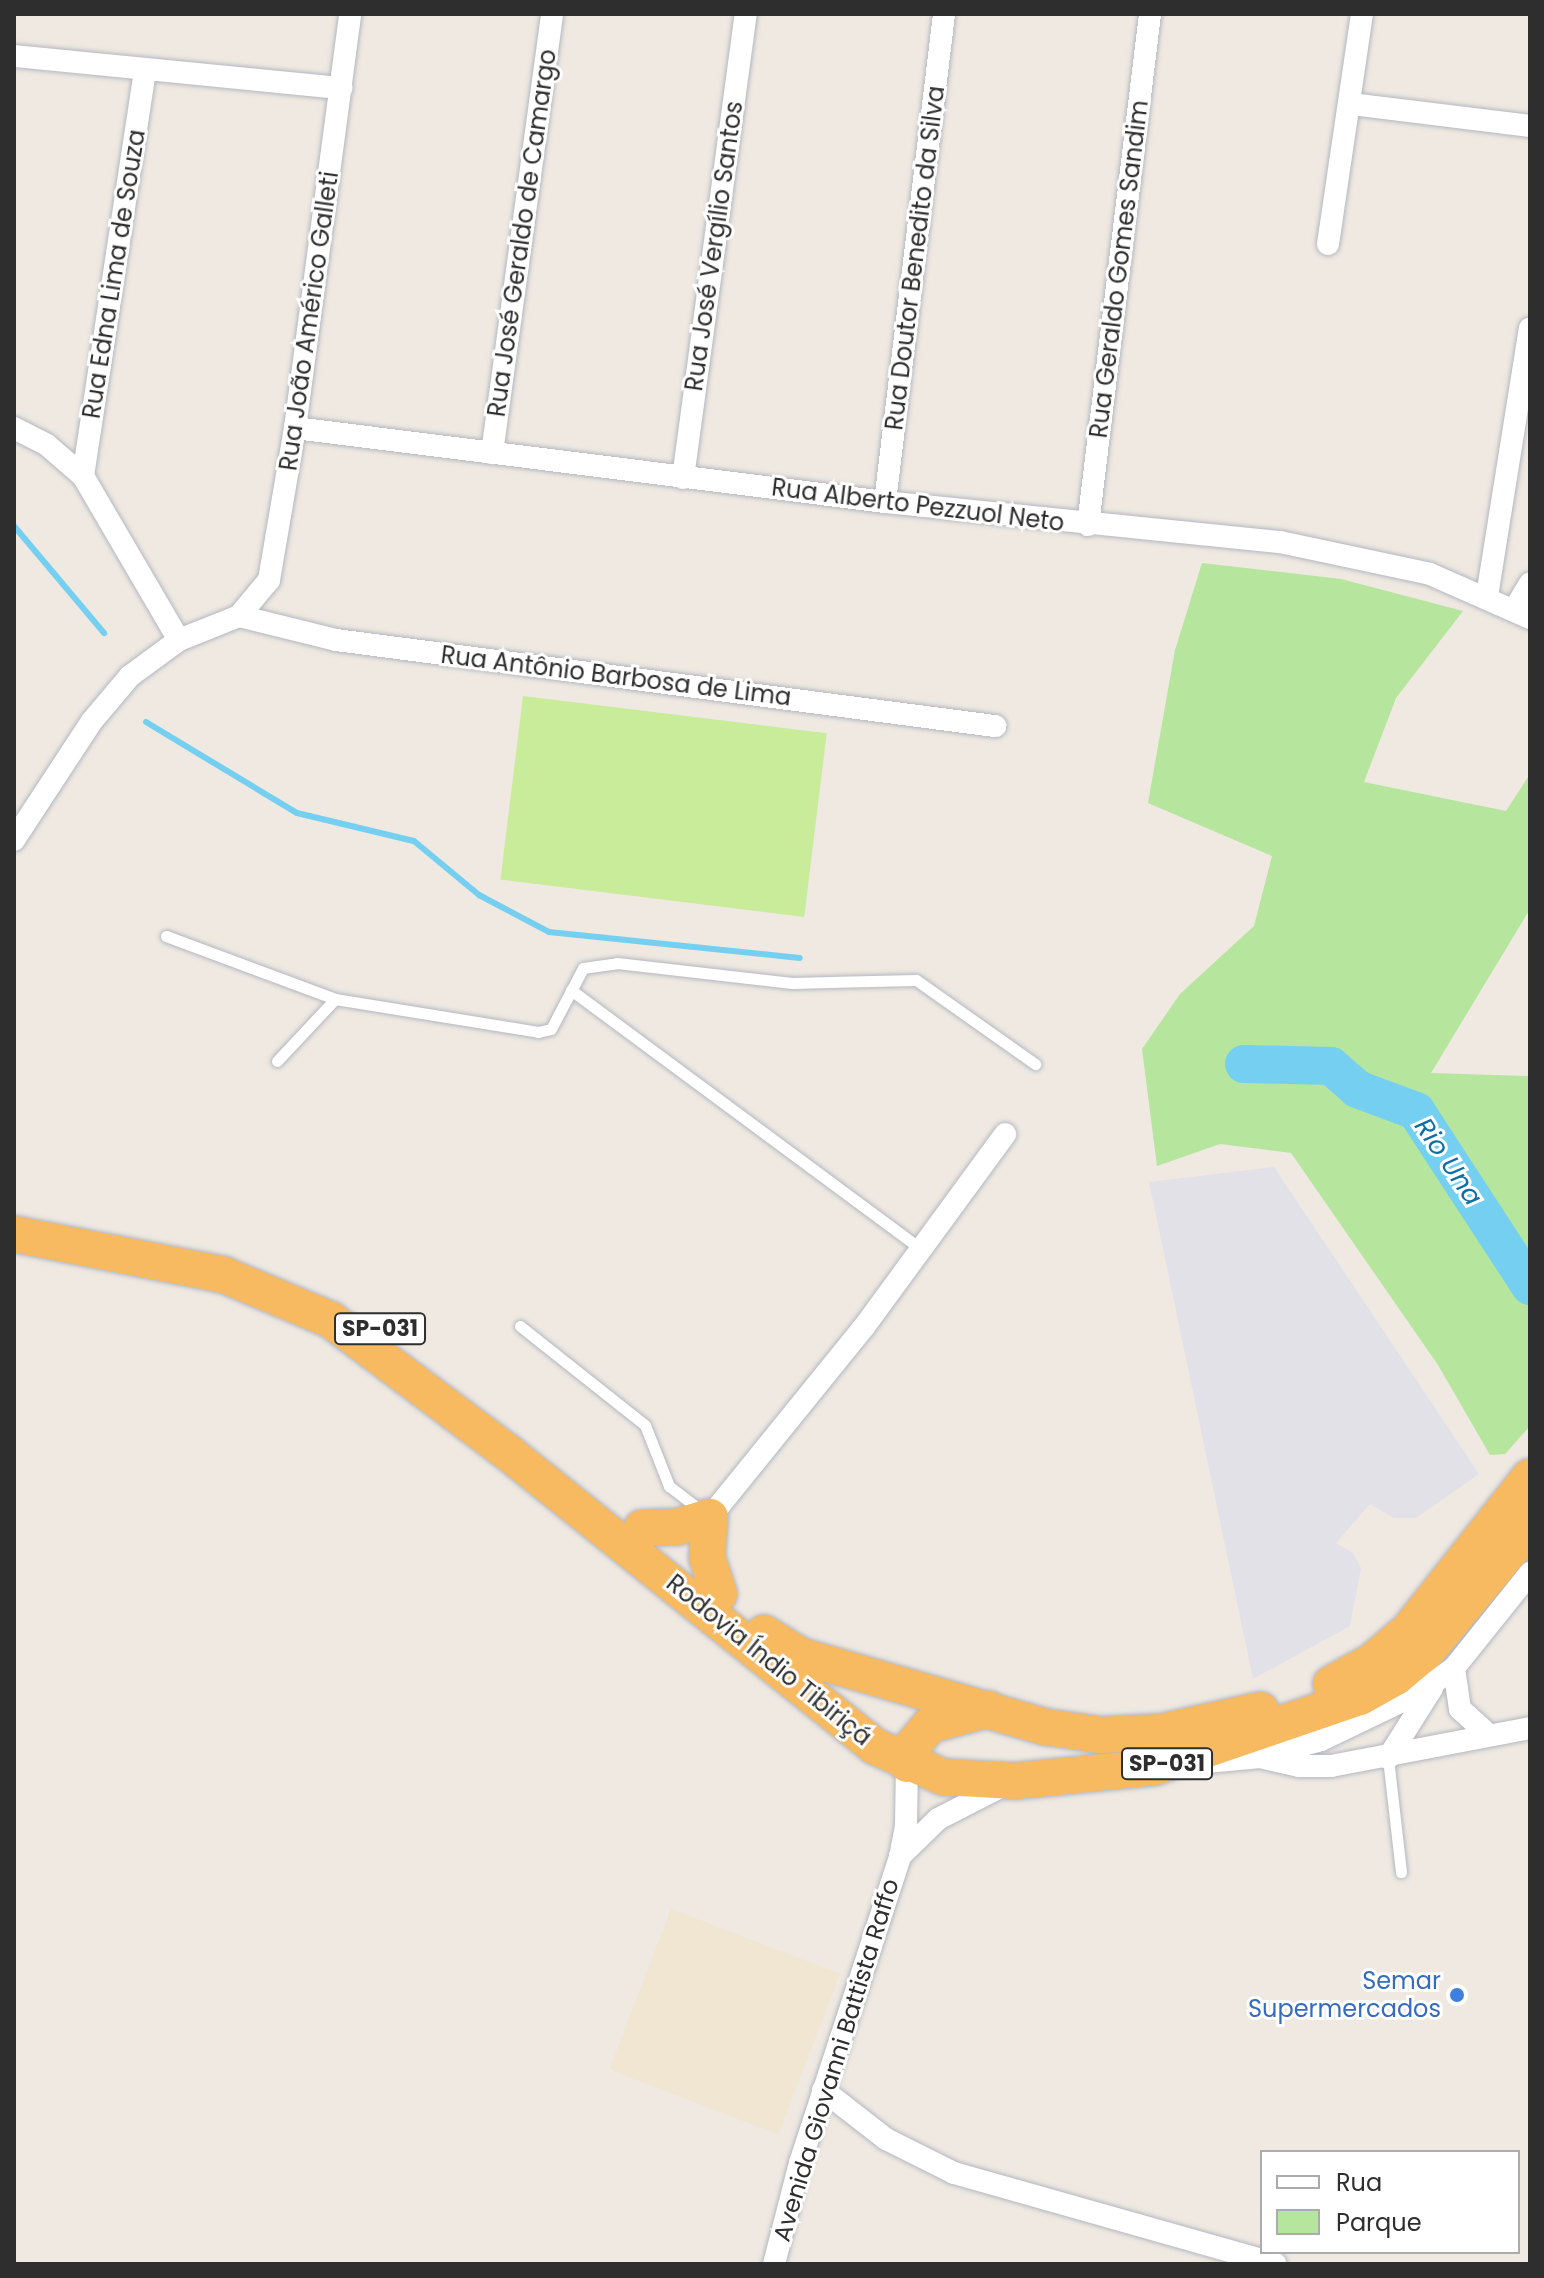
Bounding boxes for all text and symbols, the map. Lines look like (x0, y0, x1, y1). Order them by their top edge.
street label: Rua José Geraldo de Camargo (482, 47, 562, 419)
street label: Rua Doutor Benedito da Silva (880, 84, 950, 432)
street label: Rua Geraldo Gomes Sandim (1084, 98, 1154, 440)
street label: Rua José Vergílio Santos (679, 99, 749, 393)
street label: Rua Edna Lima de Souza (77, 127, 151, 421)
street label: Rua João Américo Galleti (274, 170, 344, 472)
street label: Rua Alberto Pezzuol Neto (770, 473, 1066, 537)
street label: Rua Antônio Barbosa de Lima (439, 640, 793, 712)
water label: Rio Una (1408, 1113, 1488, 1211)
road number: SP-031 (334, 1311, 426, 1347)
street label: Rodovia Índio Tibiriçá (661, 1568, 877, 1752)
road number: SP-031 (1121, 1746, 1213, 1782)
street label: Avenida Giovanni Battista Raffo (767, 1875, 905, 2245)
place label: Semar Supermercados (1248, 1967, 1441, 2023)
marker: Semar Supermercados (1448, 1986, 1466, 2004)
legend (1260, 2150, 1520, 2254)
text: Rua (1336, 2166, 1382, 2199)
text: Parque (1336, 2206, 1422, 2239)

